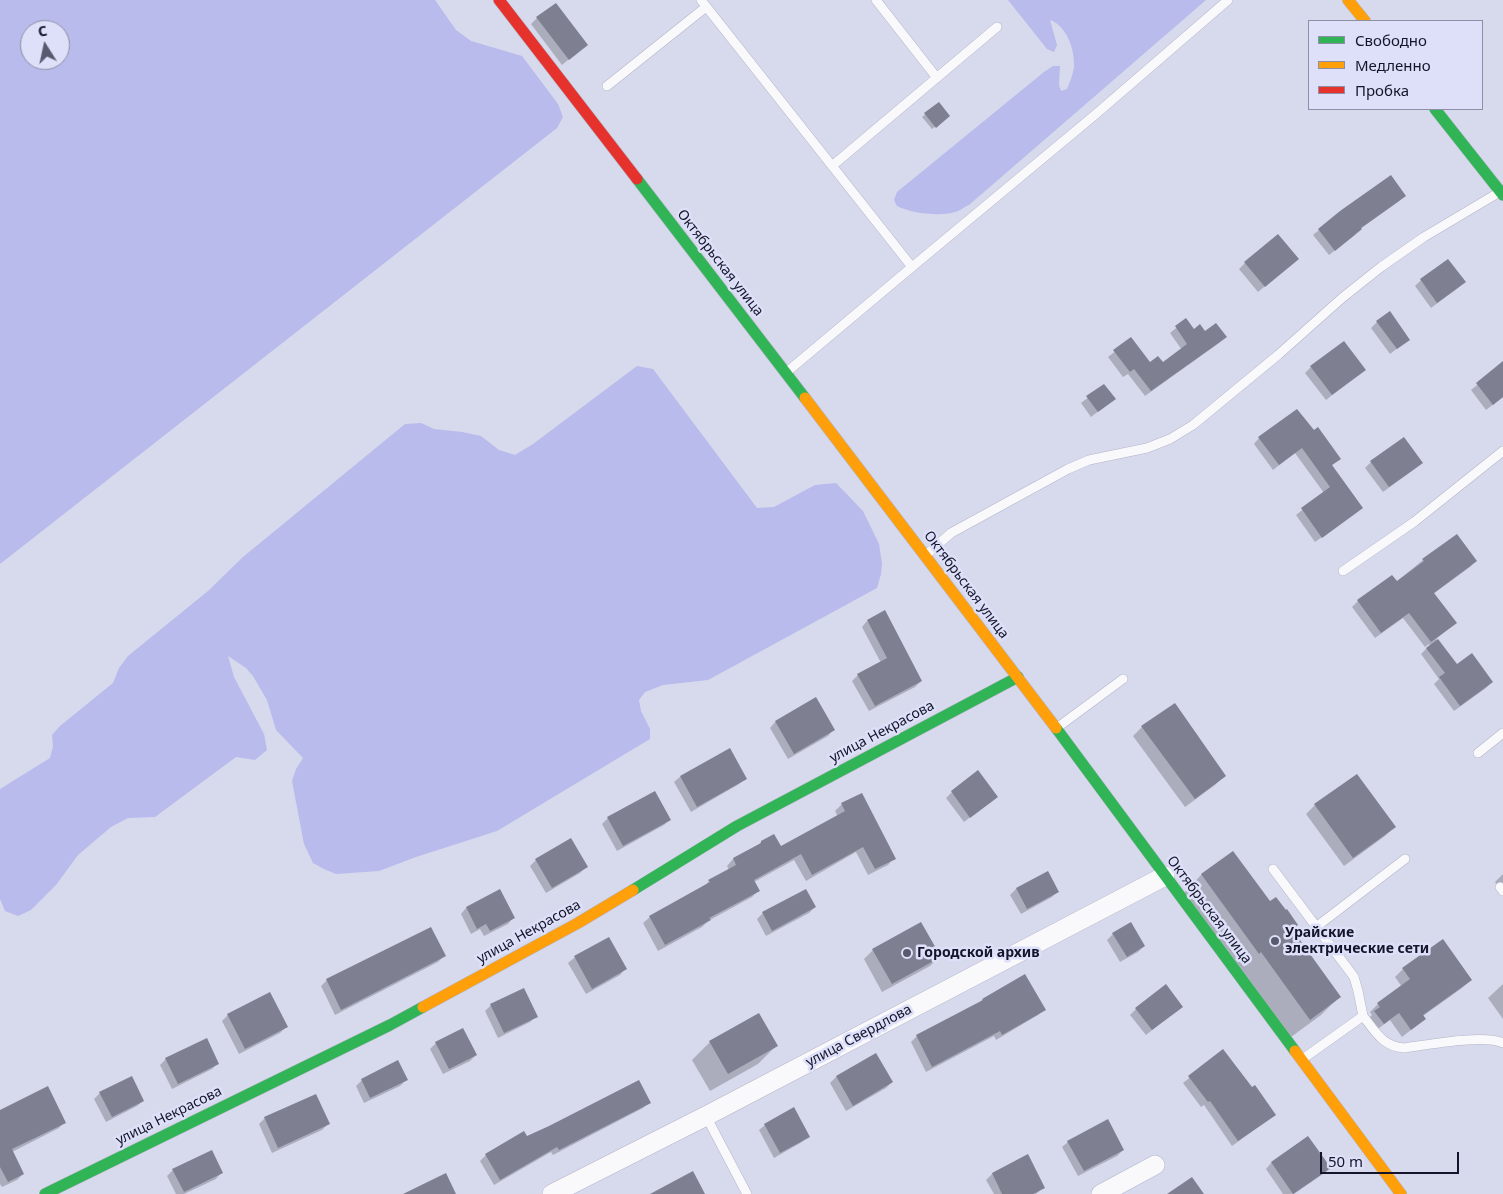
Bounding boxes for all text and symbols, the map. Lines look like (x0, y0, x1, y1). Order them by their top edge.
north arrow (20, 20, 70, 70)
legend (1308, 20, 1483, 110)
text: С (36, 21, 49, 41)
text: Свободно (1355, 30, 1427, 50)
text: Медленно (1355, 55, 1431, 75)
text: Пробка (1355, 80, 1409, 100)
street label: Октябрьская улица (673, 206, 767, 320)
street label: Октябрьская улица (920, 528, 1012, 642)
street label: улица Некрасова (827, 697, 937, 767)
street label: Октябрьская улица (1163, 853, 1255, 967)
street label: улица Некрасова (474, 897, 584, 967)
place label: Урайские электрические сети (1285, 925, 1429, 958)
marker: Урайские электрические сети (1269, 935, 1281, 947)
place label: Городской архив (917, 945, 1040, 961)
marker: Городской архив (901, 947, 913, 959)
street label: улица Свердлова (803, 1001, 915, 1071)
street label: улица Некрасова (113, 1083, 225, 1149)
scale bar (1323, 1142, 1462, 1174)
text: 50 m (1328, 1151, 1363, 1171)

